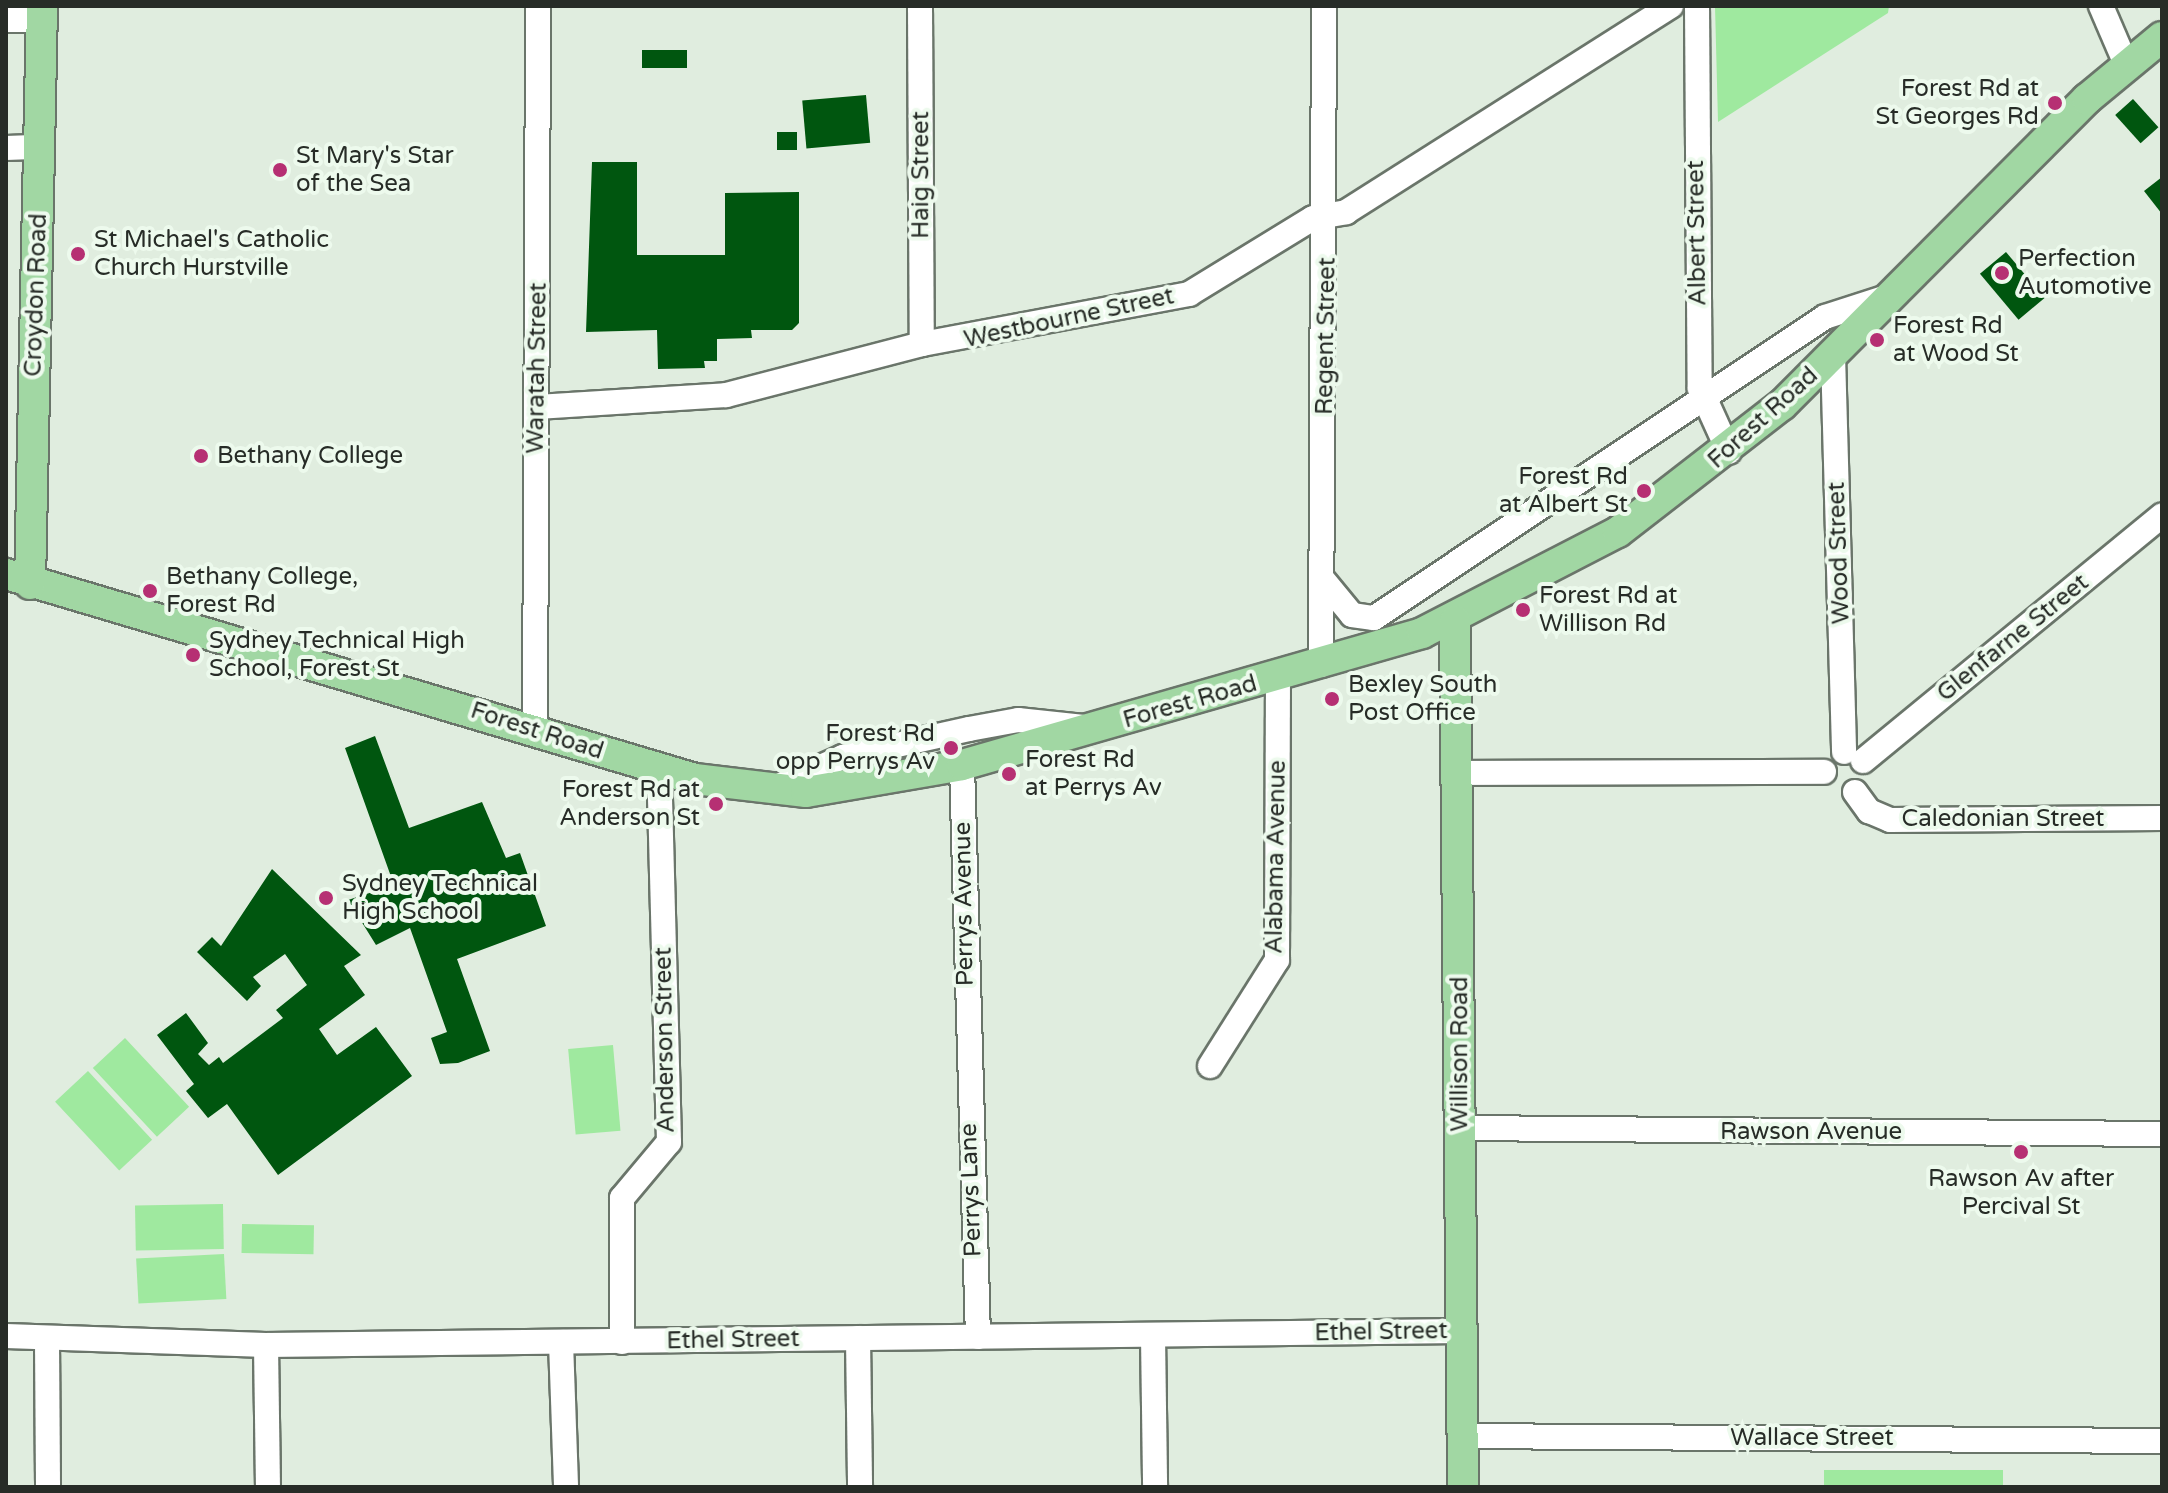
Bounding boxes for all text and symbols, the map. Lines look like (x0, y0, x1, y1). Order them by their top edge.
place label: Forest Rd at St Georges Rd (1875, 75, 2039, 131)
marker: Forest Rd at St Georges Rd (2046, 94, 2064, 112)
street label: Haig Street (907, 111, 935, 239)
place label: St Mary's Star of the Sea (296, 142, 454, 198)
street label: Albert Street (1681, 160, 1713, 306)
marker: St Mary's Star of the Sea (271, 161, 289, 179)
street label: Croydon Road (19, 213, 53, 377)
place label: St Michael's Catholic Church Hurstville (94, 226, 329, 282)
marker: St Michael's Catholic Church Hurstville (69, 245, 87, 263)
place label: Perfection Automotive (2018, 245, 2152, 301)
street label: Regent Street (1310, 257, 1342, 415)
marker: Perfection Automotive (1993, 264, 2011, 282)
street label: Waratah Street (521, 282, 553, 454)
street label: Westbourne Street (961, 282, 1177, 354)
place label: Forest Rd at Wood St (1893, 312, 2019, 368)
marker: Forest Rd at Wood St (1868, 331, 1886, 349)
street label: Forest Road (1702, 361, 1824, 475)
place label: Bethany College (217, 442, 403, 470)
marker: Bethany College (192, 447, 210, 465)
place label: Forest Rd at Albert St (1499, 463, 1628, 519)
street label: Wood Street (1822, 481, 1856, 625)
marker: Forest Rd at Albert St (1635, 482, 1653, 500)
place label: Bethany College, Forest Rd (166, 563, 358, 619)
street label: Glenfarne Street (1931, 568, 2095, 708)
marker: Bethany College, Forest Rd (141, 582, 159, 600)
place label: Forest Rd at Willison Rd (1539, 582, 1677, 638)
marker: Forest Rd at Willison Rd (1514, 601, 1532, 619)
place label: Sydney Technical High School, Forest St (209, 627, 465, 683)
marker: Sydney Technical High School, Forest St (184, 646, 202, 664)
street label: Forest Road (1120, 669, 1260, 735)
place label: Bexley South Post Office (1348, 671, 1497, 727)
marker: Bexley South Post Office (1323, 690, 1341, 708)
street label: Forest Road (467, 696, 607, 766)
place label: Forest Rd opp Perrys Av (776, 720, 935, 776)
marker: Forest Rd opp Perrys Av (942, 739, 960, 757)
place label: Forest Rd at Perrys Av (1025, 746, 1162, 802)
street label: Alabama Avenue (1260, 760, 1292, 954)
marker: Forest Rd at Perrys Av (1000, 765, 1018, 783)
place label: Forest Rd at Anderson St (559, 776, 700, 832)
marker: Forest Rd at Anderson St (707, 795, 725, 813)
street label: Caledonian Street (1902, 805, 2104, 833)
street label: Perrys Avenue (948, 822, 980, 986)
place label: Sydney Technical High School (342, 870, 538, 926)
marker: Sydney Technical High School (317, 889, 335, 907)
street label: Anderson Street (649, 947, 681, 1133)
street label: Willison Road (1446, 976, 1474, 1132)
street label: Rawson Avenue (1720, 1118, 1902, 1146)
street label: Perrys Lane (954, 1123, 988, 1257)
marker: Rawson Av after Percival St (2012, 1143, 2030, 1161)
place label: Rawson Av after Percival St (1928, 1165, 2114, 1221)
street label: Ethel Street (1314, 1316, 1448, 1348)
street label: Ethel Street (666, 1324, 800, 1356)
street label: Wallace Street (1730, 1424, 1894, 1452)

